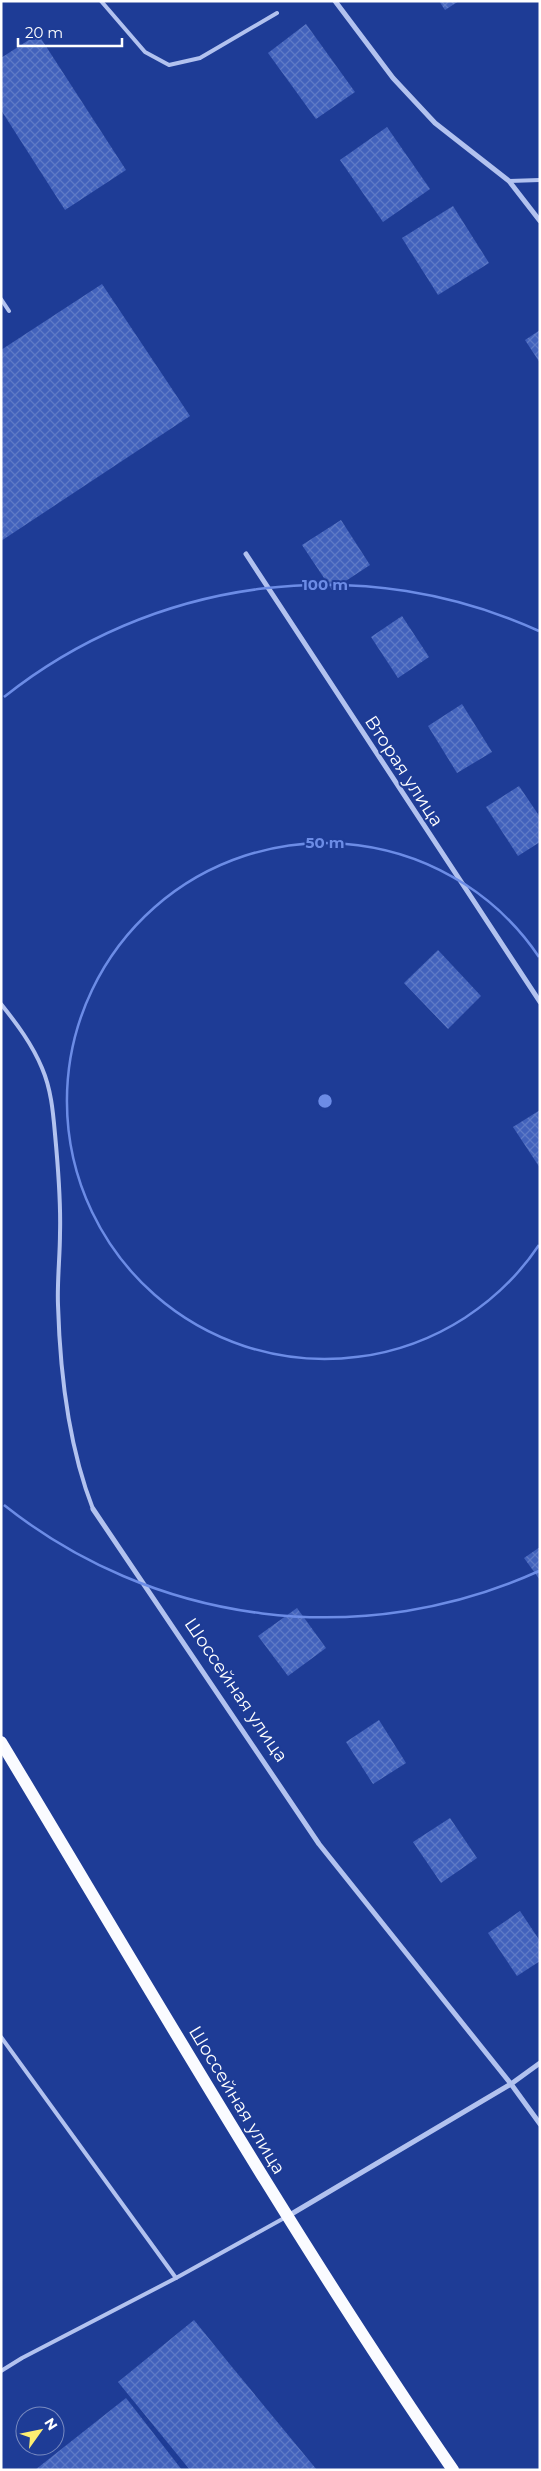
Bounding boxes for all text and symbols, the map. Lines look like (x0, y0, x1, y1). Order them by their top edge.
scale bar (18, 15, 121, 47)
text: 20 m (25, 23, 63, 42)
text: 100 m (302, 575, 348, 594)
street label: Вторая улица (360, 711, 448, 831)
text: 50 m (305, 833, 345, 852)
centre of rings (316, 1092, 334, 1110)
street label: Шоссейная улица (180, 1614, 292, 1766)
street label: Шоссейная улица (184, 2022, 290, 2178)
north arrow (15, 2406, 65, 2456)
text: N (40, 2414, 62, 2434)

